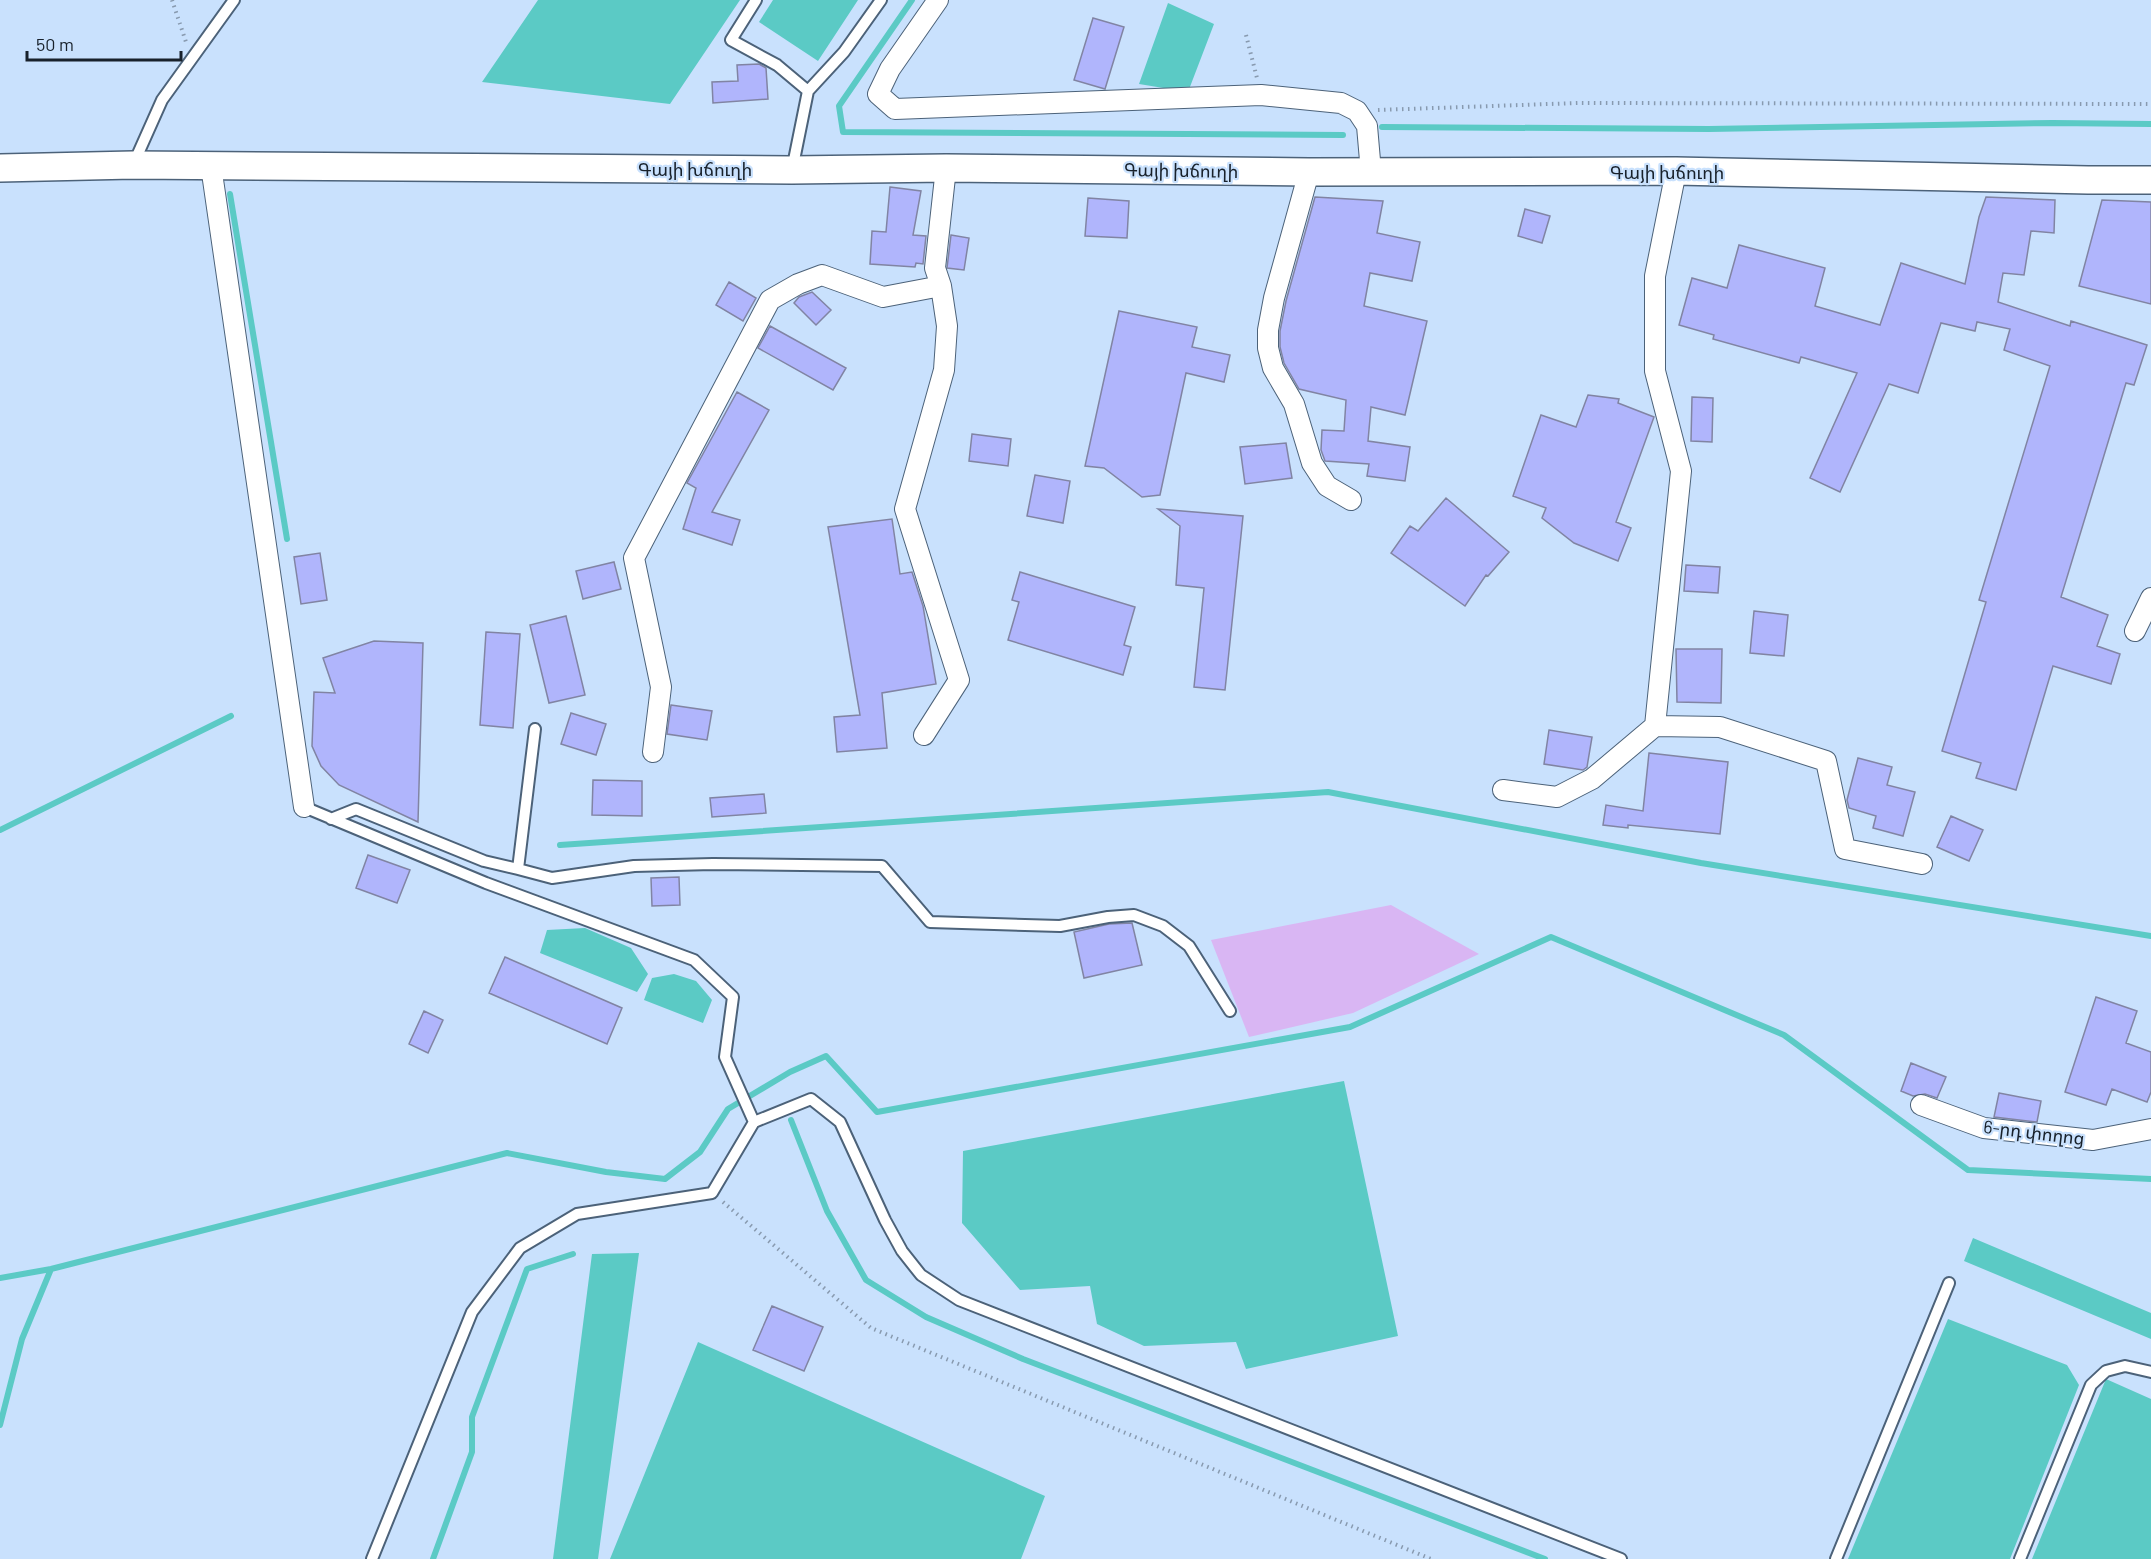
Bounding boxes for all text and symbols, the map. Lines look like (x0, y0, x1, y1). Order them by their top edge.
scale bar (27, 24, 182, 62)
text: 50 m (36, 33, 74, 55)
street label: Գայի խճուղի (638, 158, 752, 180)
street label: Գայի խճուղի (1124, 158, 1238, 182)
street label: Գայի խճուղի (1610, 161, 1724, 183)
street label: 6-րդ փողոց (1982, 1115, 2086, 1149)

